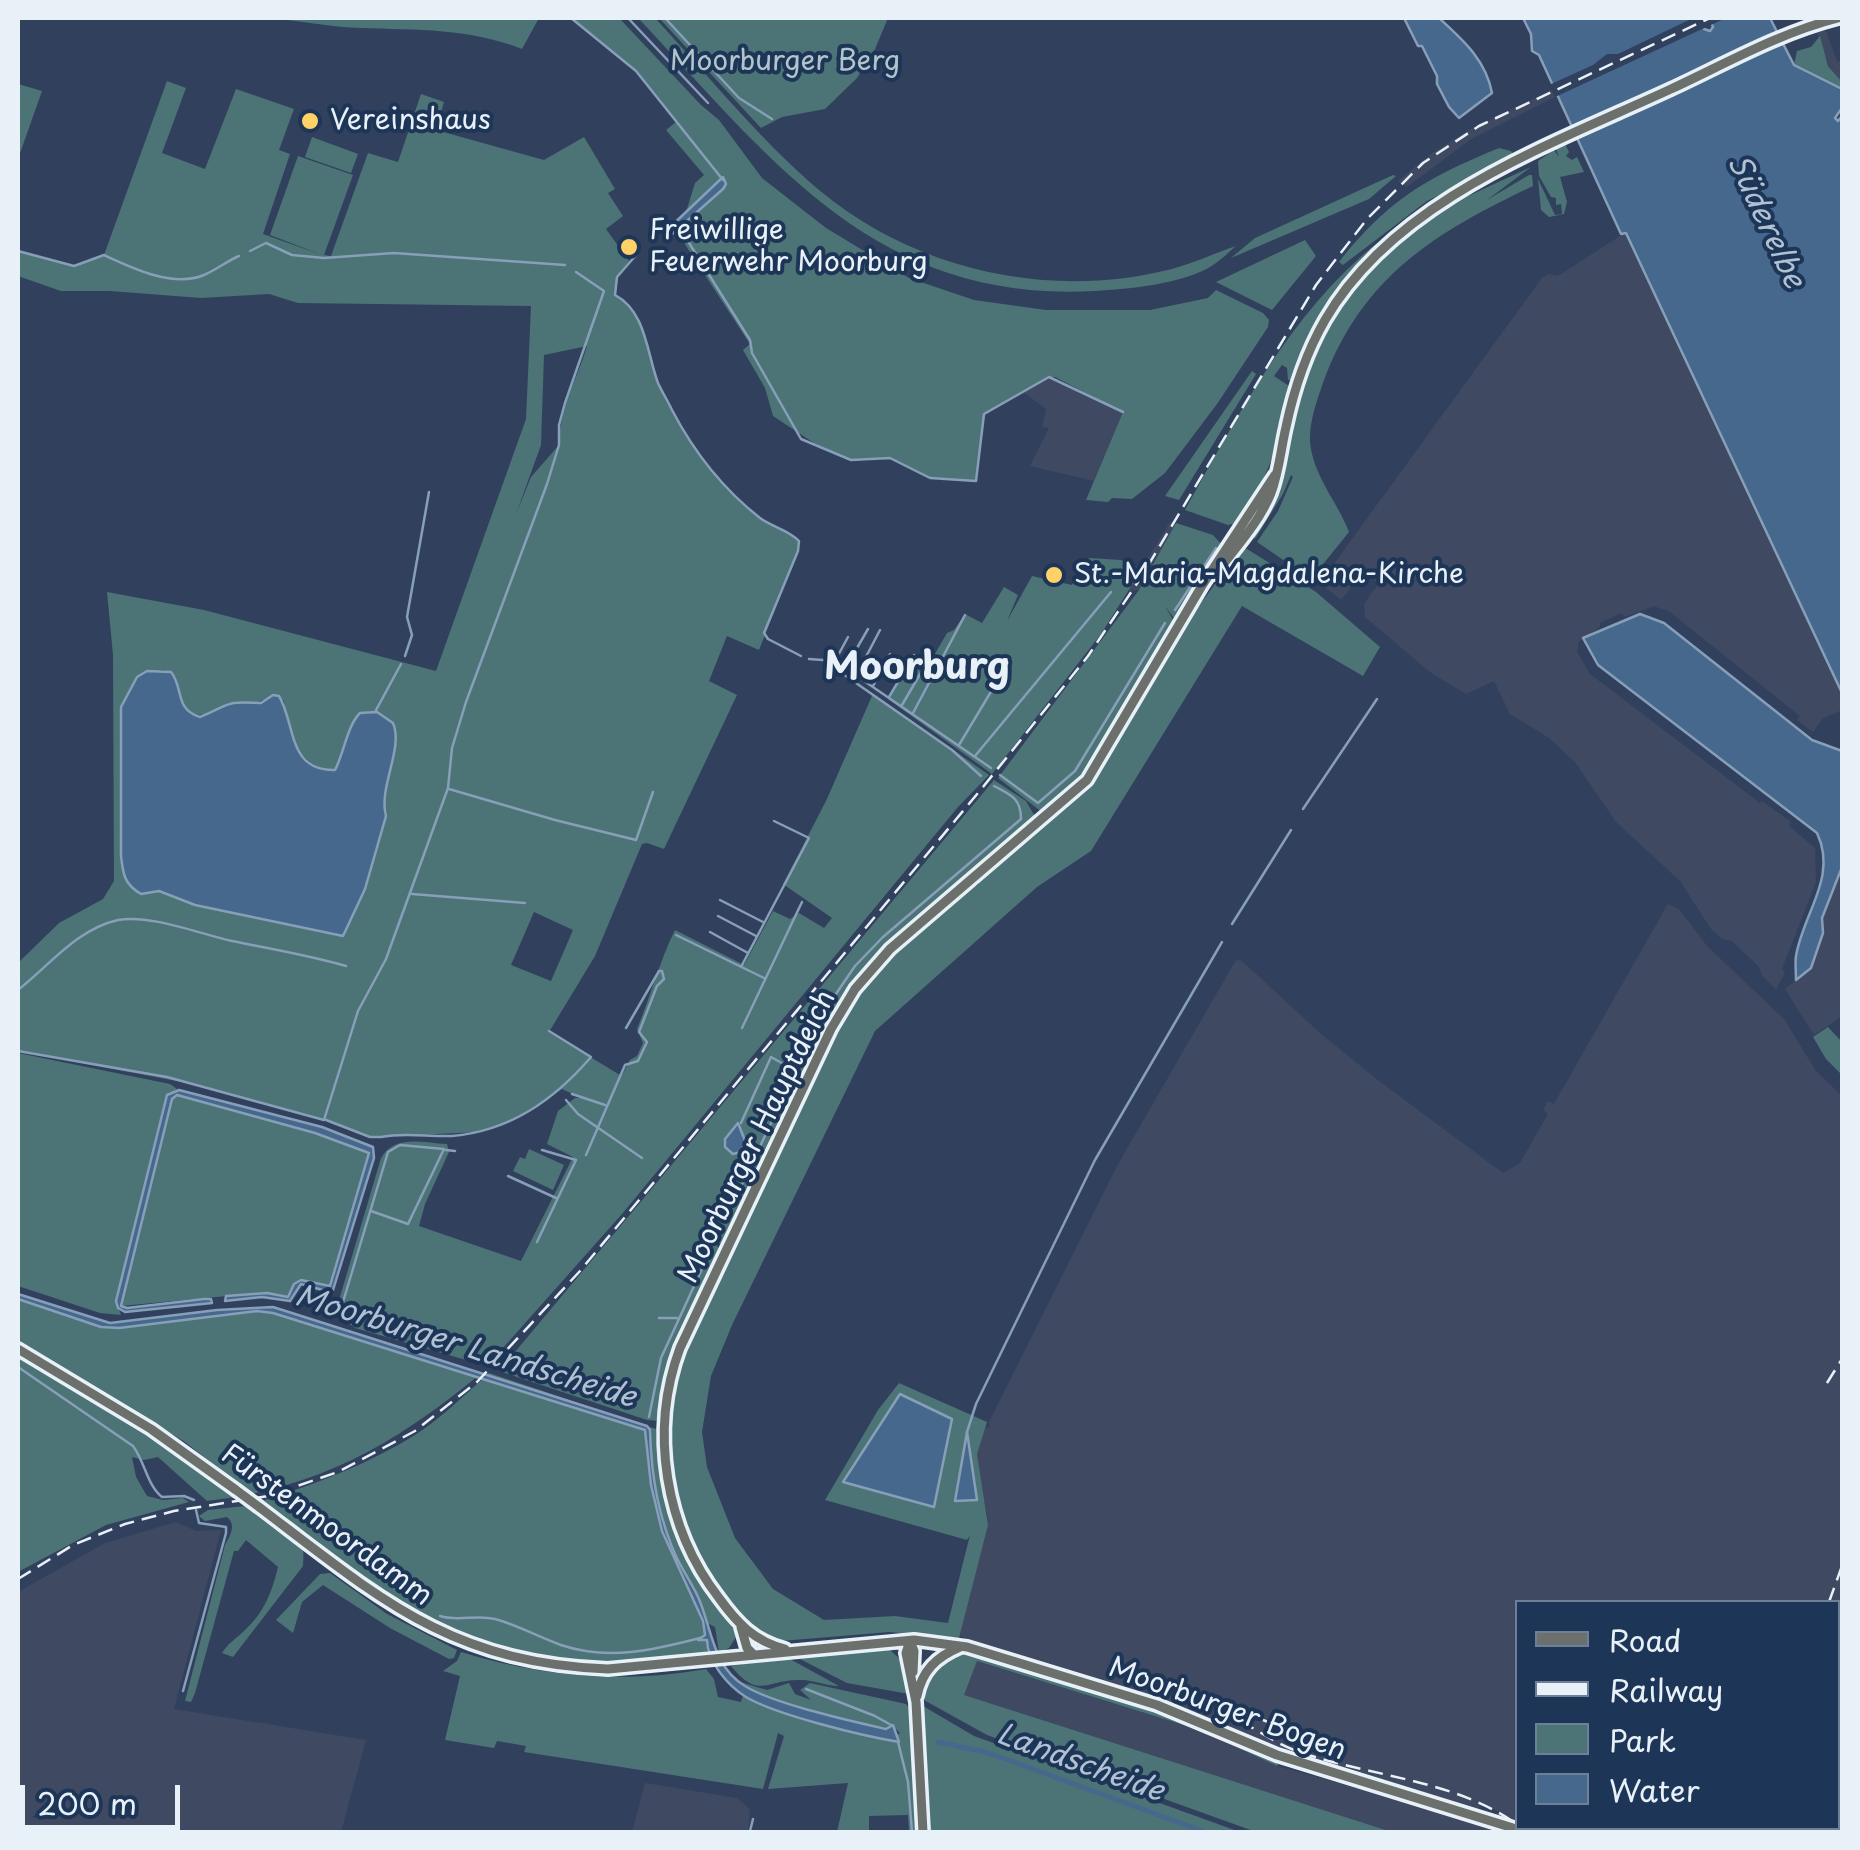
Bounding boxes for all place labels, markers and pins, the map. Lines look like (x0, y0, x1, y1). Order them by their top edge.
place label: Vereinshaus (330, 104, 491, 138)
marker: Vereinshaus (299, 110, 321, 132)
place label: Freiwillige Feuerwehr Moorburg (649, 214, 928, 280)
marker: Freiwillige Feuerwehr Moorburg (618, 236, 640, 258)
place label: St.-Maria-Magdalena-Kirche (1074, 558, 1464, 592)
marker: St.-Maria-Magdalena-Kirche (1043, 564, 1065, 586)

